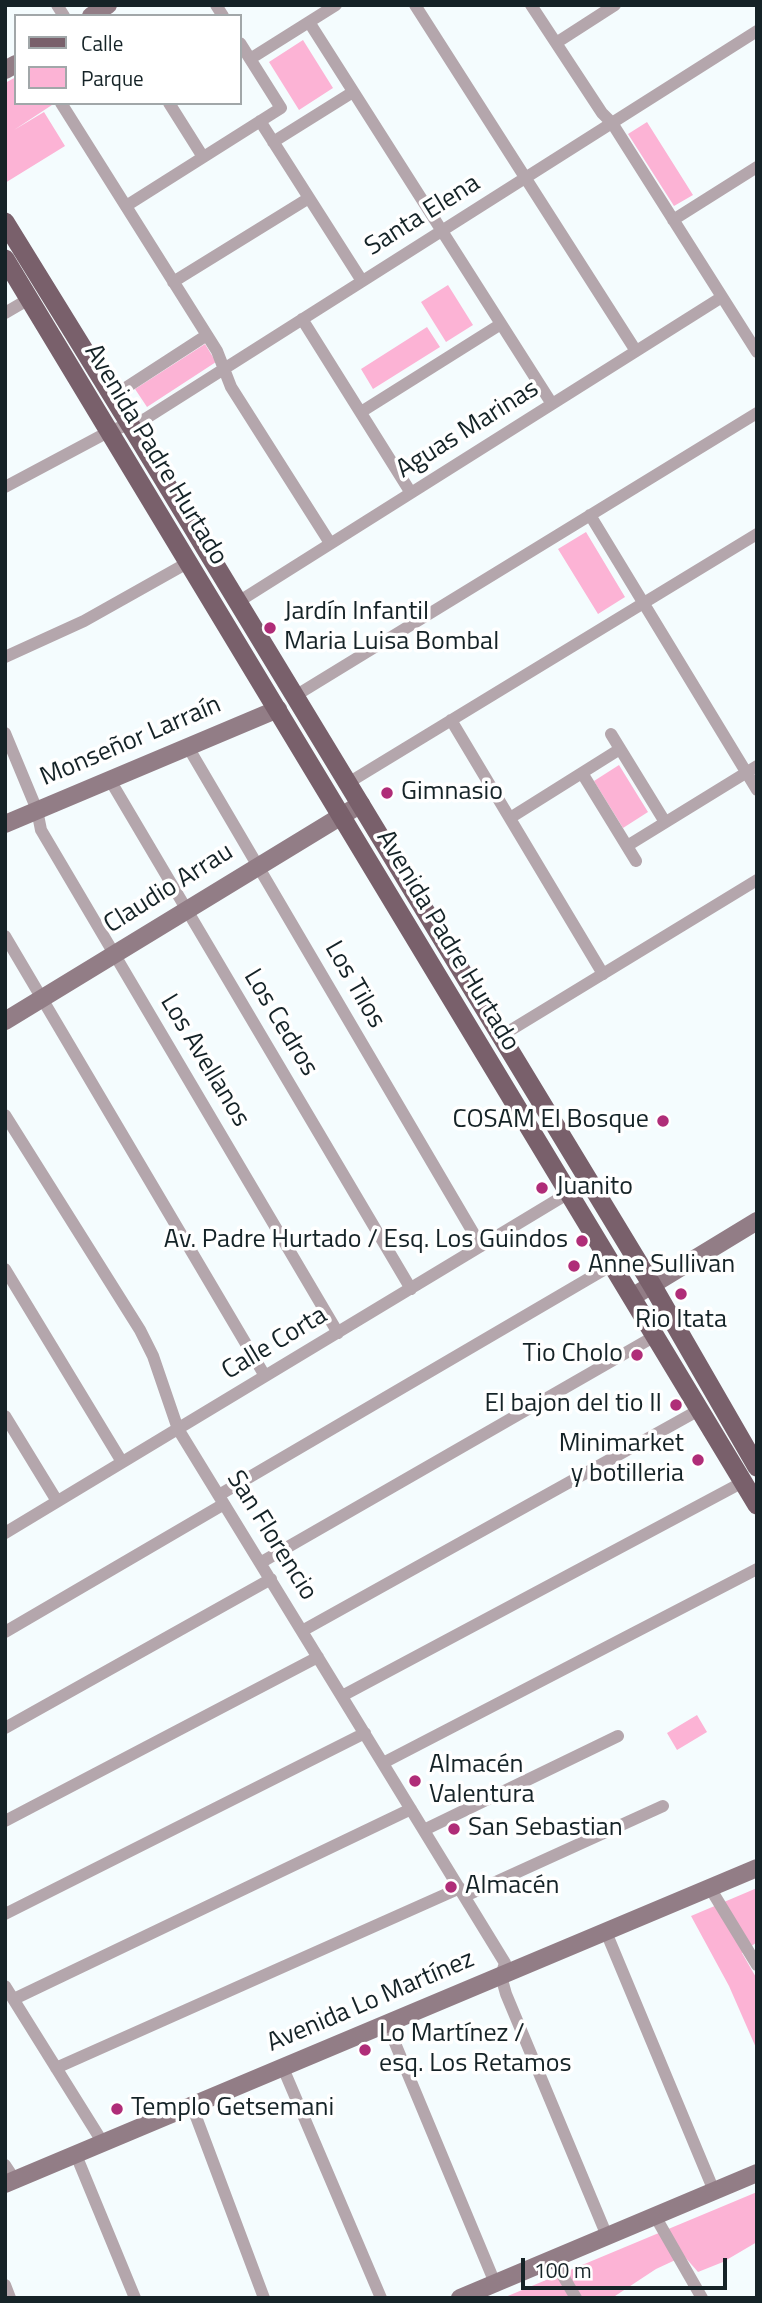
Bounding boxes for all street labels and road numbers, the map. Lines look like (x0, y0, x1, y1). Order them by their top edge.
street label: Santa Elena (360, 168, 486, 264)
street label: Avenida Padre Hurtado (77, 339, 233, 571)
street label: Aguas Marinas (391, 374, 545, 486)
street label: Monseñor Larraín (36, 690, 226, 794)
street label: Avenida Padre Hurtado (369, 825, 525, 1057)
street label: Claudio Arrau (99, 837, 239, 941)
street label: Los Tilos (317, 936, 391, 1034)
street label: Los Cedros (236, 964, 324, 1082)
street label: Los Avellanos (152, 989, 256, 1133)
street label: Calle Corta (217, 1301, 333, 1387)
street label: San Florencio (219, 1465, 323, 1607)
street label: Avenida Lo Martínez (263, 1944, 479, 2060)

